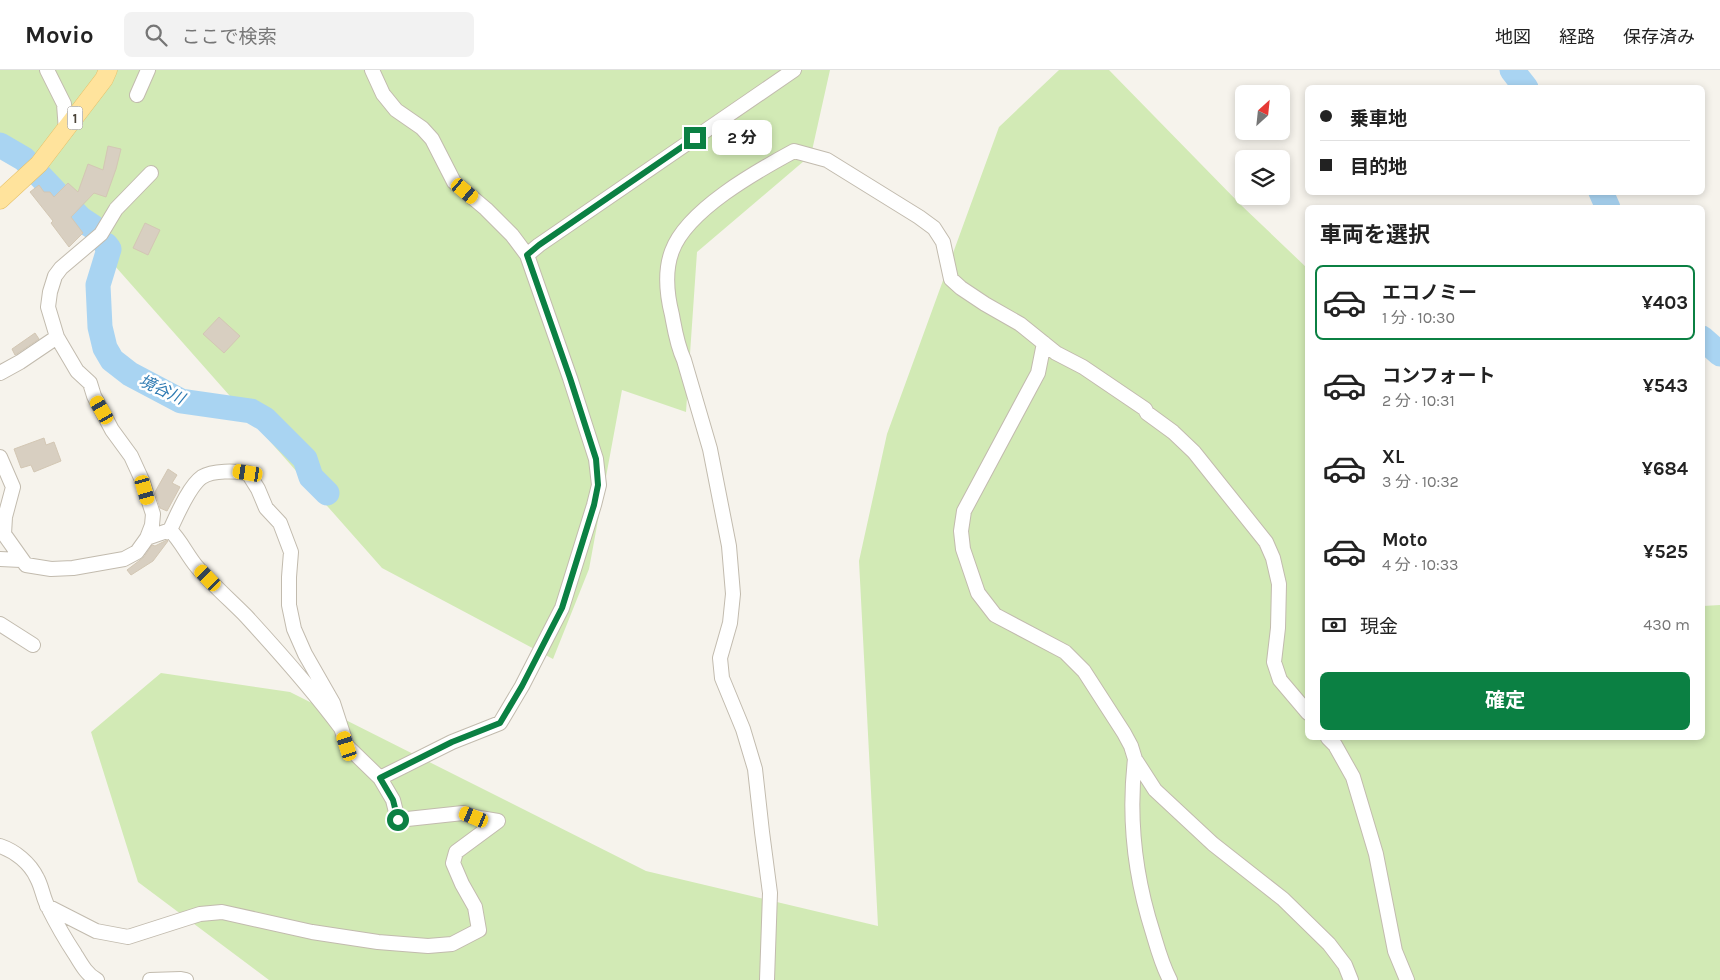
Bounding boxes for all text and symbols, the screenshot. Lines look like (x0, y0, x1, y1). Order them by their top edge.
search box (124, 12, 474, 57)
text: Movio (25, 21, 94, 49)
icon: search (142, 21, 170, 49)
text: ここで検索 (182, 26, 277, 48)
text: 地図 (1495, 26, 1531, 48)
text: 経路 (1559, 26, 1595, 48)
text: 保存済み (1623, 26, 1695, 48)
north arrow (1235, 85, 1290, 140)
map controls (1235, 85, 1290, 205)
road number: 1 (68, 106, 82, 129)
text: 乗車地 (1350, 108, 1407, 130)
callout: 2 分 (712, 120, 772, 156)
route end (684, 127, 706, 149)
text: 2 分 (727, 128, 757, 147)
button: layers (1235, 150, 1290, 205)
text: 目的地 (1350, 156, 1407, 178)
car (448, 176, 481, 206)
text: 車両を選択 (1320, 222, 1430, 248)
icon: car (1322, 280, 1367, 325)
text: エコノミー (1382, 282, 1477, 304)
text: ¥403 (1642, 292, 1688, 314)
text: 1 分 · 10:30 (1382, 308, 1455, 327)
icon: car (1322, 363, 1367, 408)
text: コンフォート (1382, 365, 1495, 387)
water label: 境谷川 (136, 371, 189, 409)
text: ¥543 (1643, 375, 1688, 397)
text: 2 分 · 10:31 (1382, 391, 1455, 410)
car (88, 393, 115, 427)
icon: car (1322, 446, 1367, 491)
text: XL (1382, 446, 1404, 468)
text: ¥684 (1642, 458, 1688, 480)
car (232, 463, 263, 483)
text: 3 分 · 10:32 (1382, 472, 1459, 491)
car (133, 474, 156, 506)
icon: car (1322, 529, 1367, 574)
text: Moto (1382, 529, 1428, 551)
text: ¥525 (1643, 541, 1688, 563)
text: 4 分 · 10:33 (1382, 555, 1459, 574)
car (192, 562, 223, 594)
icon: cash (1320, 611, 1348, 639)
text: 430 m (1643, 615, 1690, 634)
text: 現金 (1360, 616, 1398, 638)
button: 確定 (1320, 672, 1690, 730)
car (335, 729, 358, 763)
car (457, 804, 490, 830)
route start (387, 809, 409, 831)

